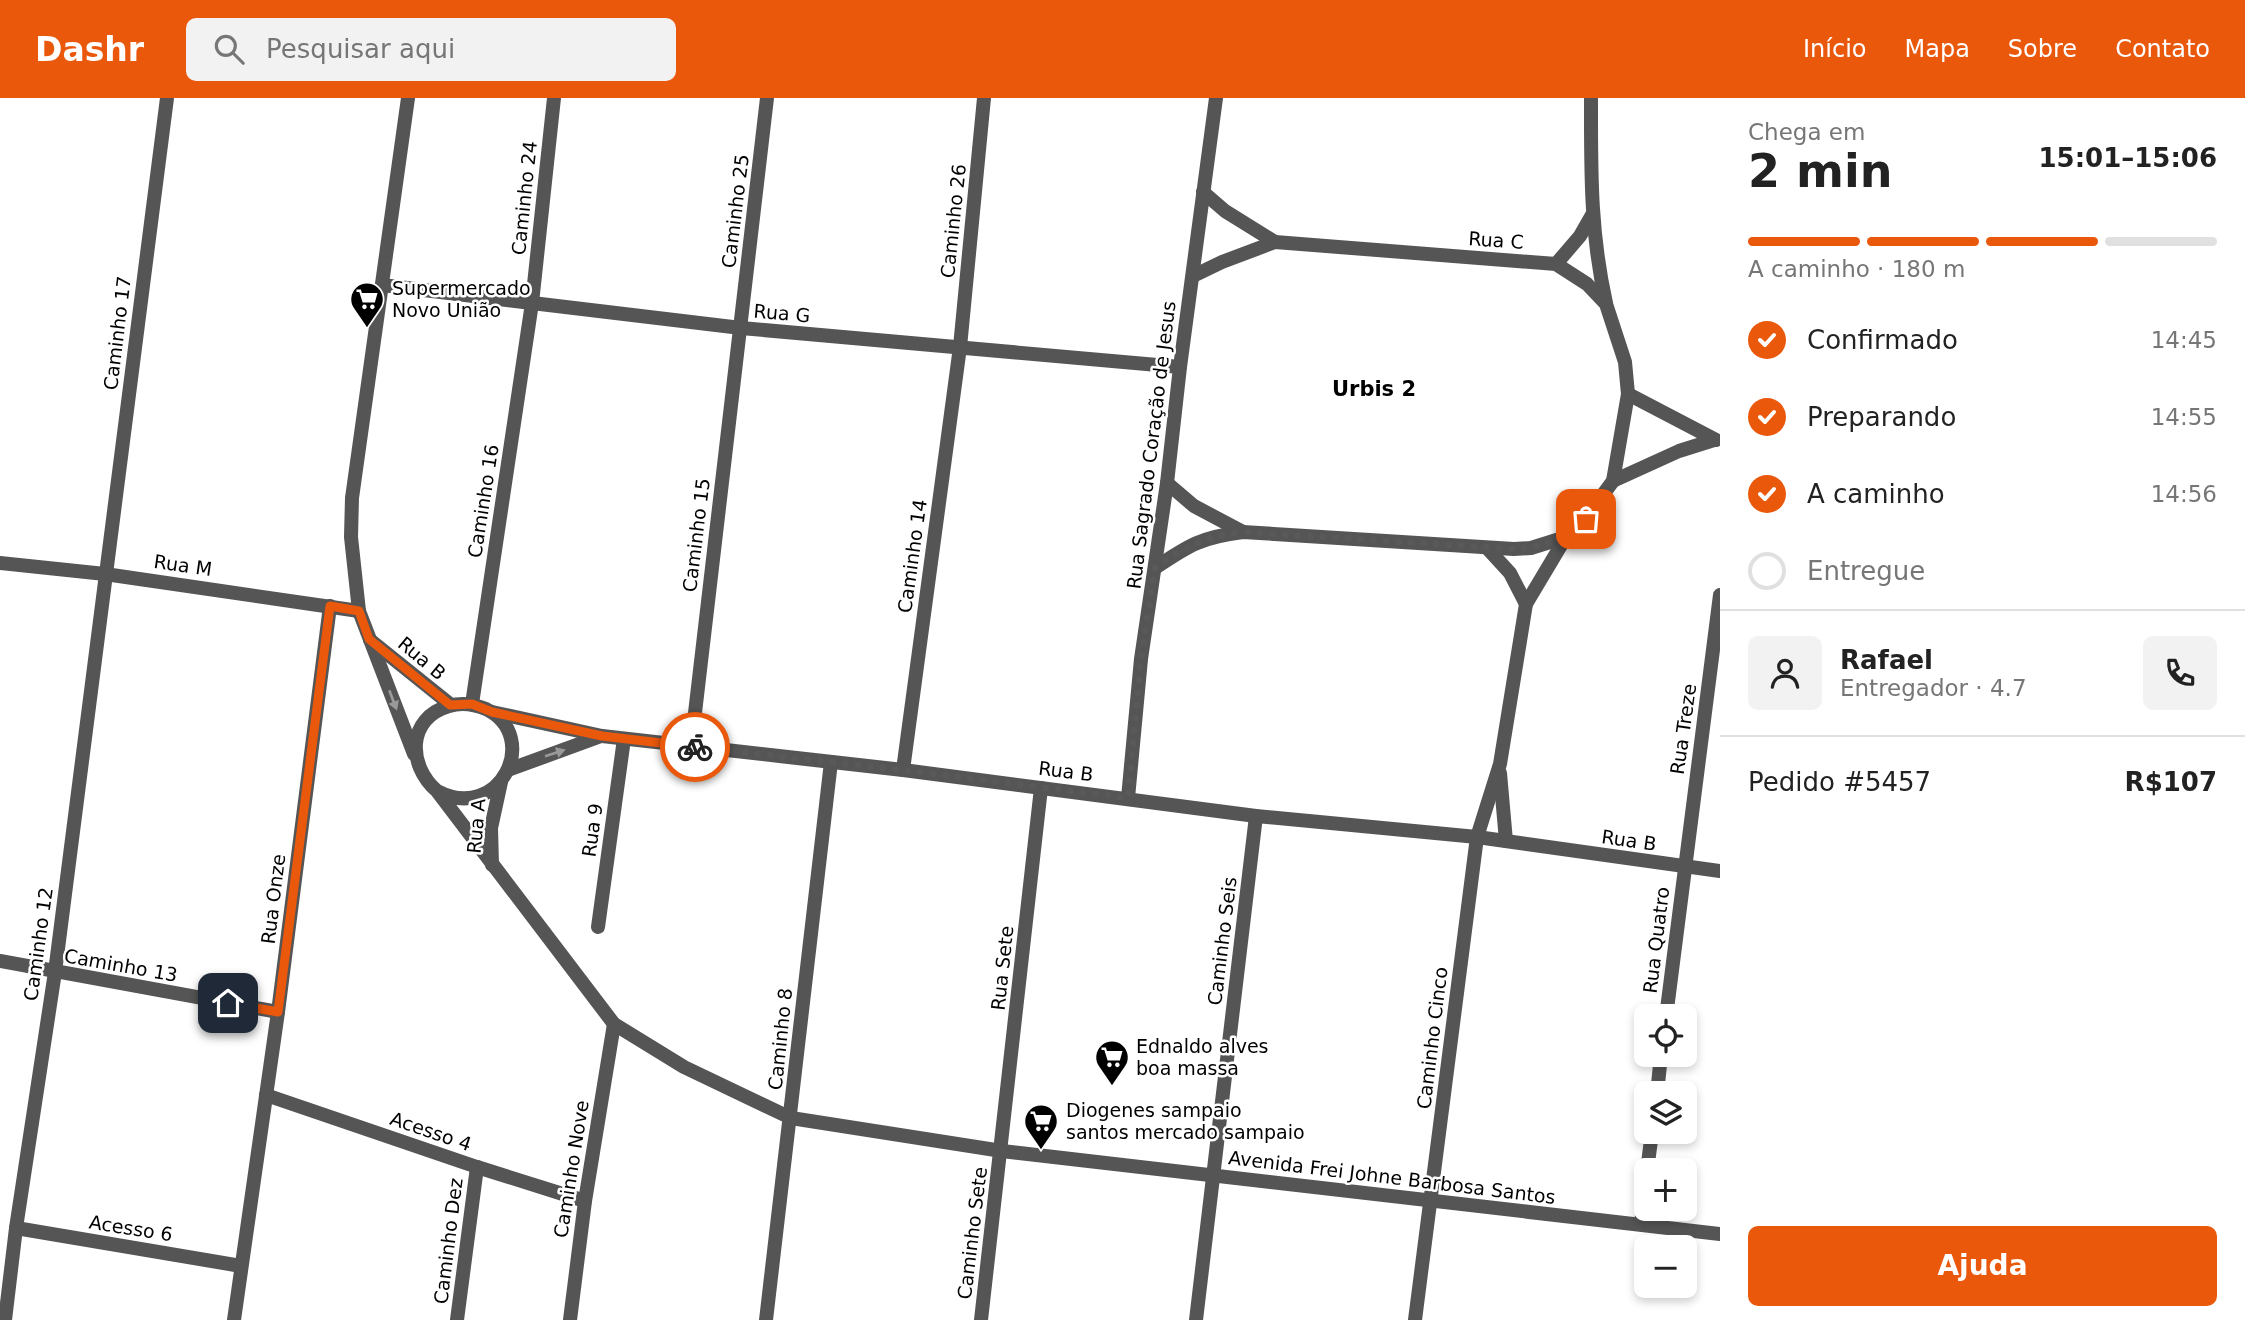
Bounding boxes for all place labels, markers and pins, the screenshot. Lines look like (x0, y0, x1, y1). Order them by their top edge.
place label: Supermercado Novo União (392, 277, 531, 321)
supermarket icon: Supermercado Novo União (348, 280, 386, 329)
pin (1556, 489, 1616, 549)
pin (198, 973, 258, 1033)
place label: Ednaldo alves boa massa (1136, 1035, 1269, 1079)
supermarket icon: Ednaldo alves boa massa (1093, 1038, 1131, 1087)
place label: Diogenes sampaio santos mercado sampaio (1066, 1099, 1305, 1143)
supermarket icon: Diogenes sampaio santos mercado sampaio (1022, 1102, 1060, 1151)

